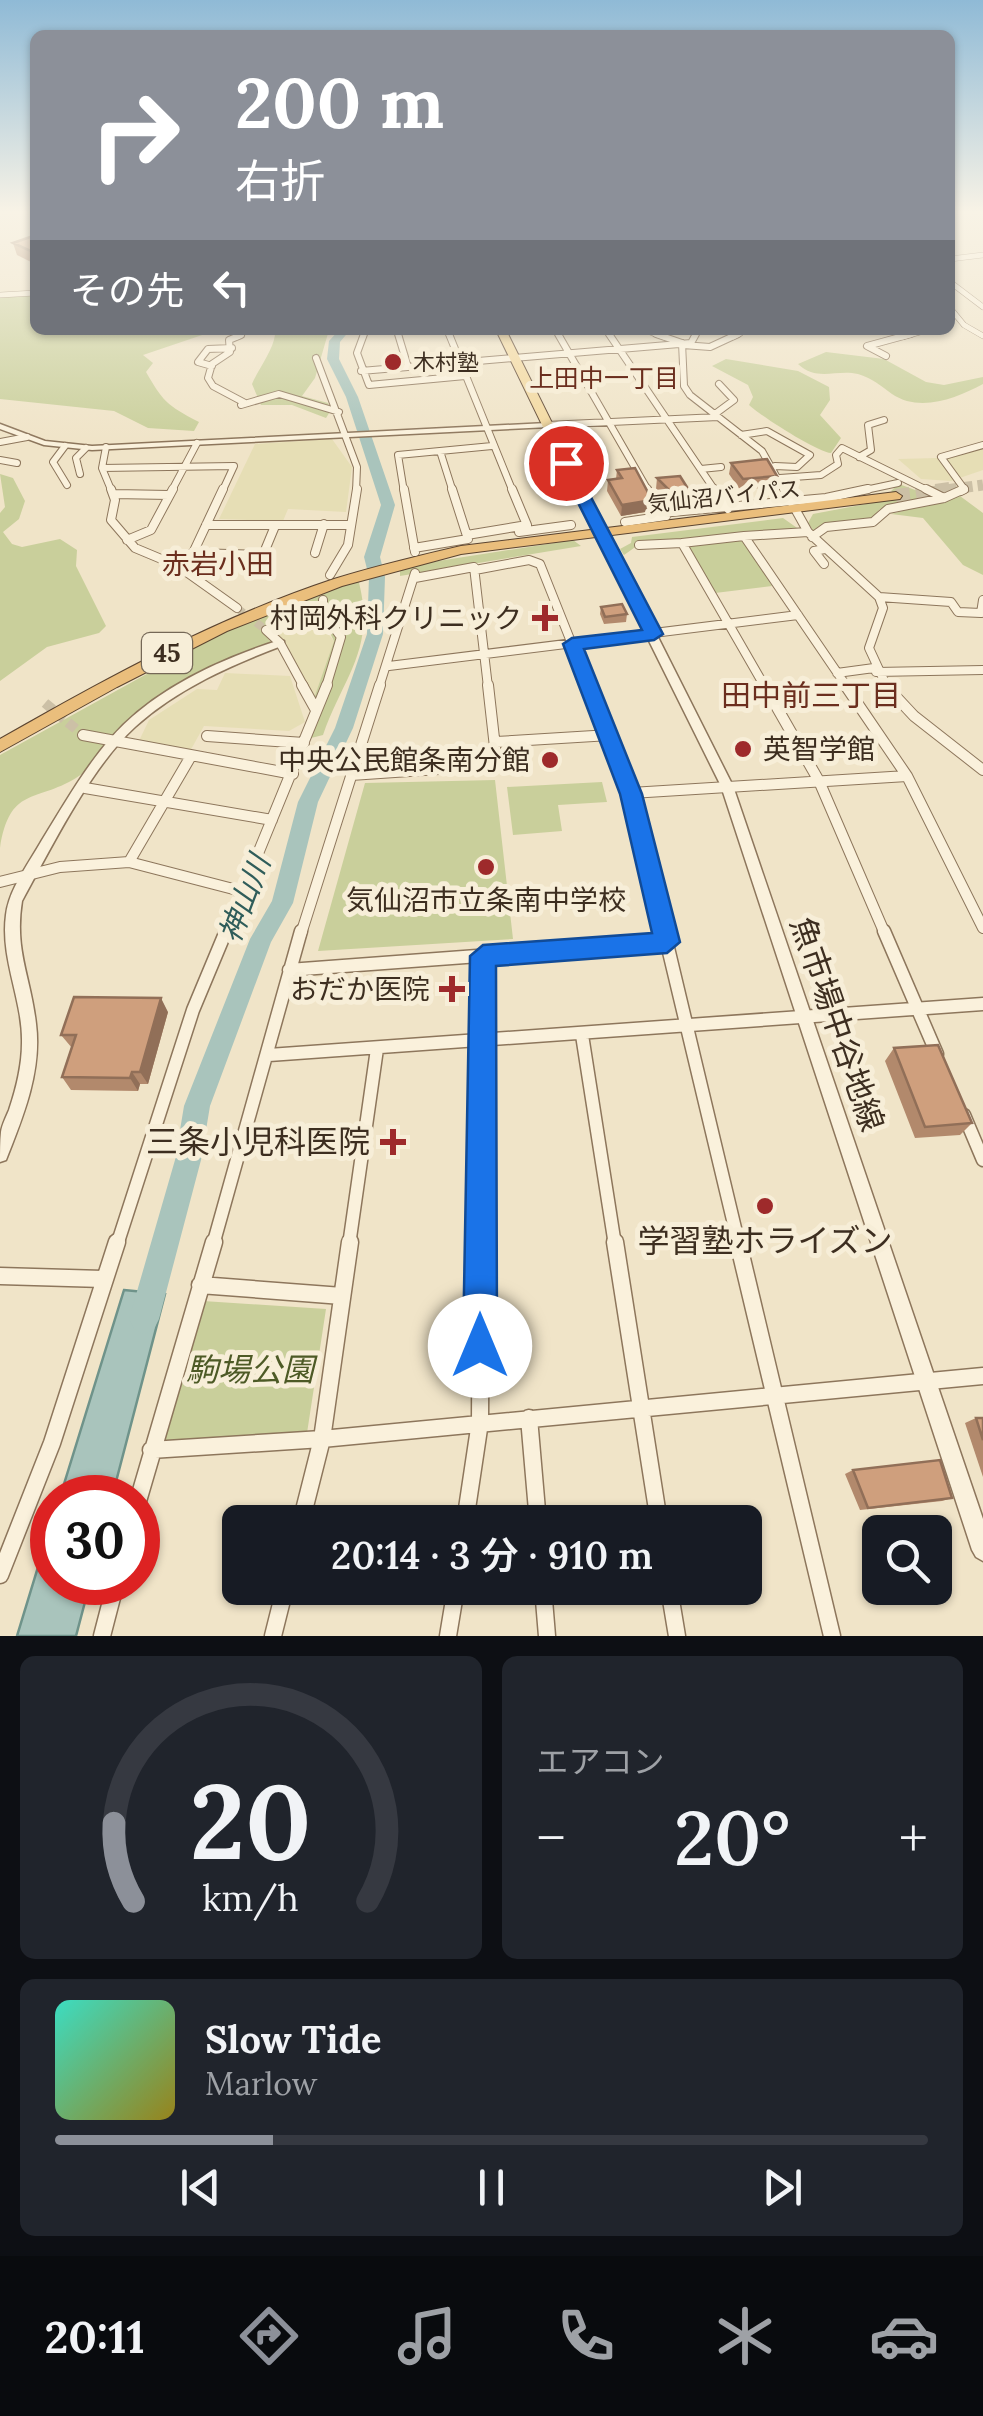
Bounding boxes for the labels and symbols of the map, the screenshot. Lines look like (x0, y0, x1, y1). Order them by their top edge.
place label: 木村塾 (413, 348, 479, 376)
marker: 木村塾 (382, 351, 404, 373)
district label: 上田中一丁目 (529, 362, 679, 394)
pin (524, 421, 609, 506)
street label: 気仙沼バイパス (646, 474, 802, 518)
district label: 赤岩小田 (162, 546, 274, 582)
place label: 村岡外科クリニック (270, 600, 522, 636)
marker: 村岡外科クリニック (532, 605, 558, 631)
road number: 45 (142, 633, 192, 673)
district label: 田中前三丁目 (721, 676, 901, 714)
place label: 英智学館 (763, 731, 875, 767)
marker: 英智学館 (732, 738, 754, 760)
place label: 中央公民館条南分館 (278, 742, 530, 778)
marker: 中央公民館条南分館 (539, 749, 561, 771)
water label: 神山川 (210, 847, 279, 947)
marker: 気仙沼市立条南中学校 (475, 856, 497, 878)
place label: 気仙沼市立条南中学校 (346, 882, 626, 918)
street label: 魚市場中谷地線 (782, 911, 893, 1136)
place label: おだか医院 (290, 971, 430, 1007)
marker: おだか医院 (439, 976, 465, 1002)
place label: 三条小児科医院 (146, 1121, 370, 1162)
marker: 三条小児科医院 (380, 1129, 406, 1155)
marker: 学習塾ホライズン (754, 1195, 776, 1217)
place label: 学習塾ホライズン (637, 1220, 893, 1261)
position arrow (428, 1294, 532, 1398)
park label: 駒場公園 (186, 1349, 318, 1390)
speed limit sign: 30 (30, 1475, 160, 1605)

